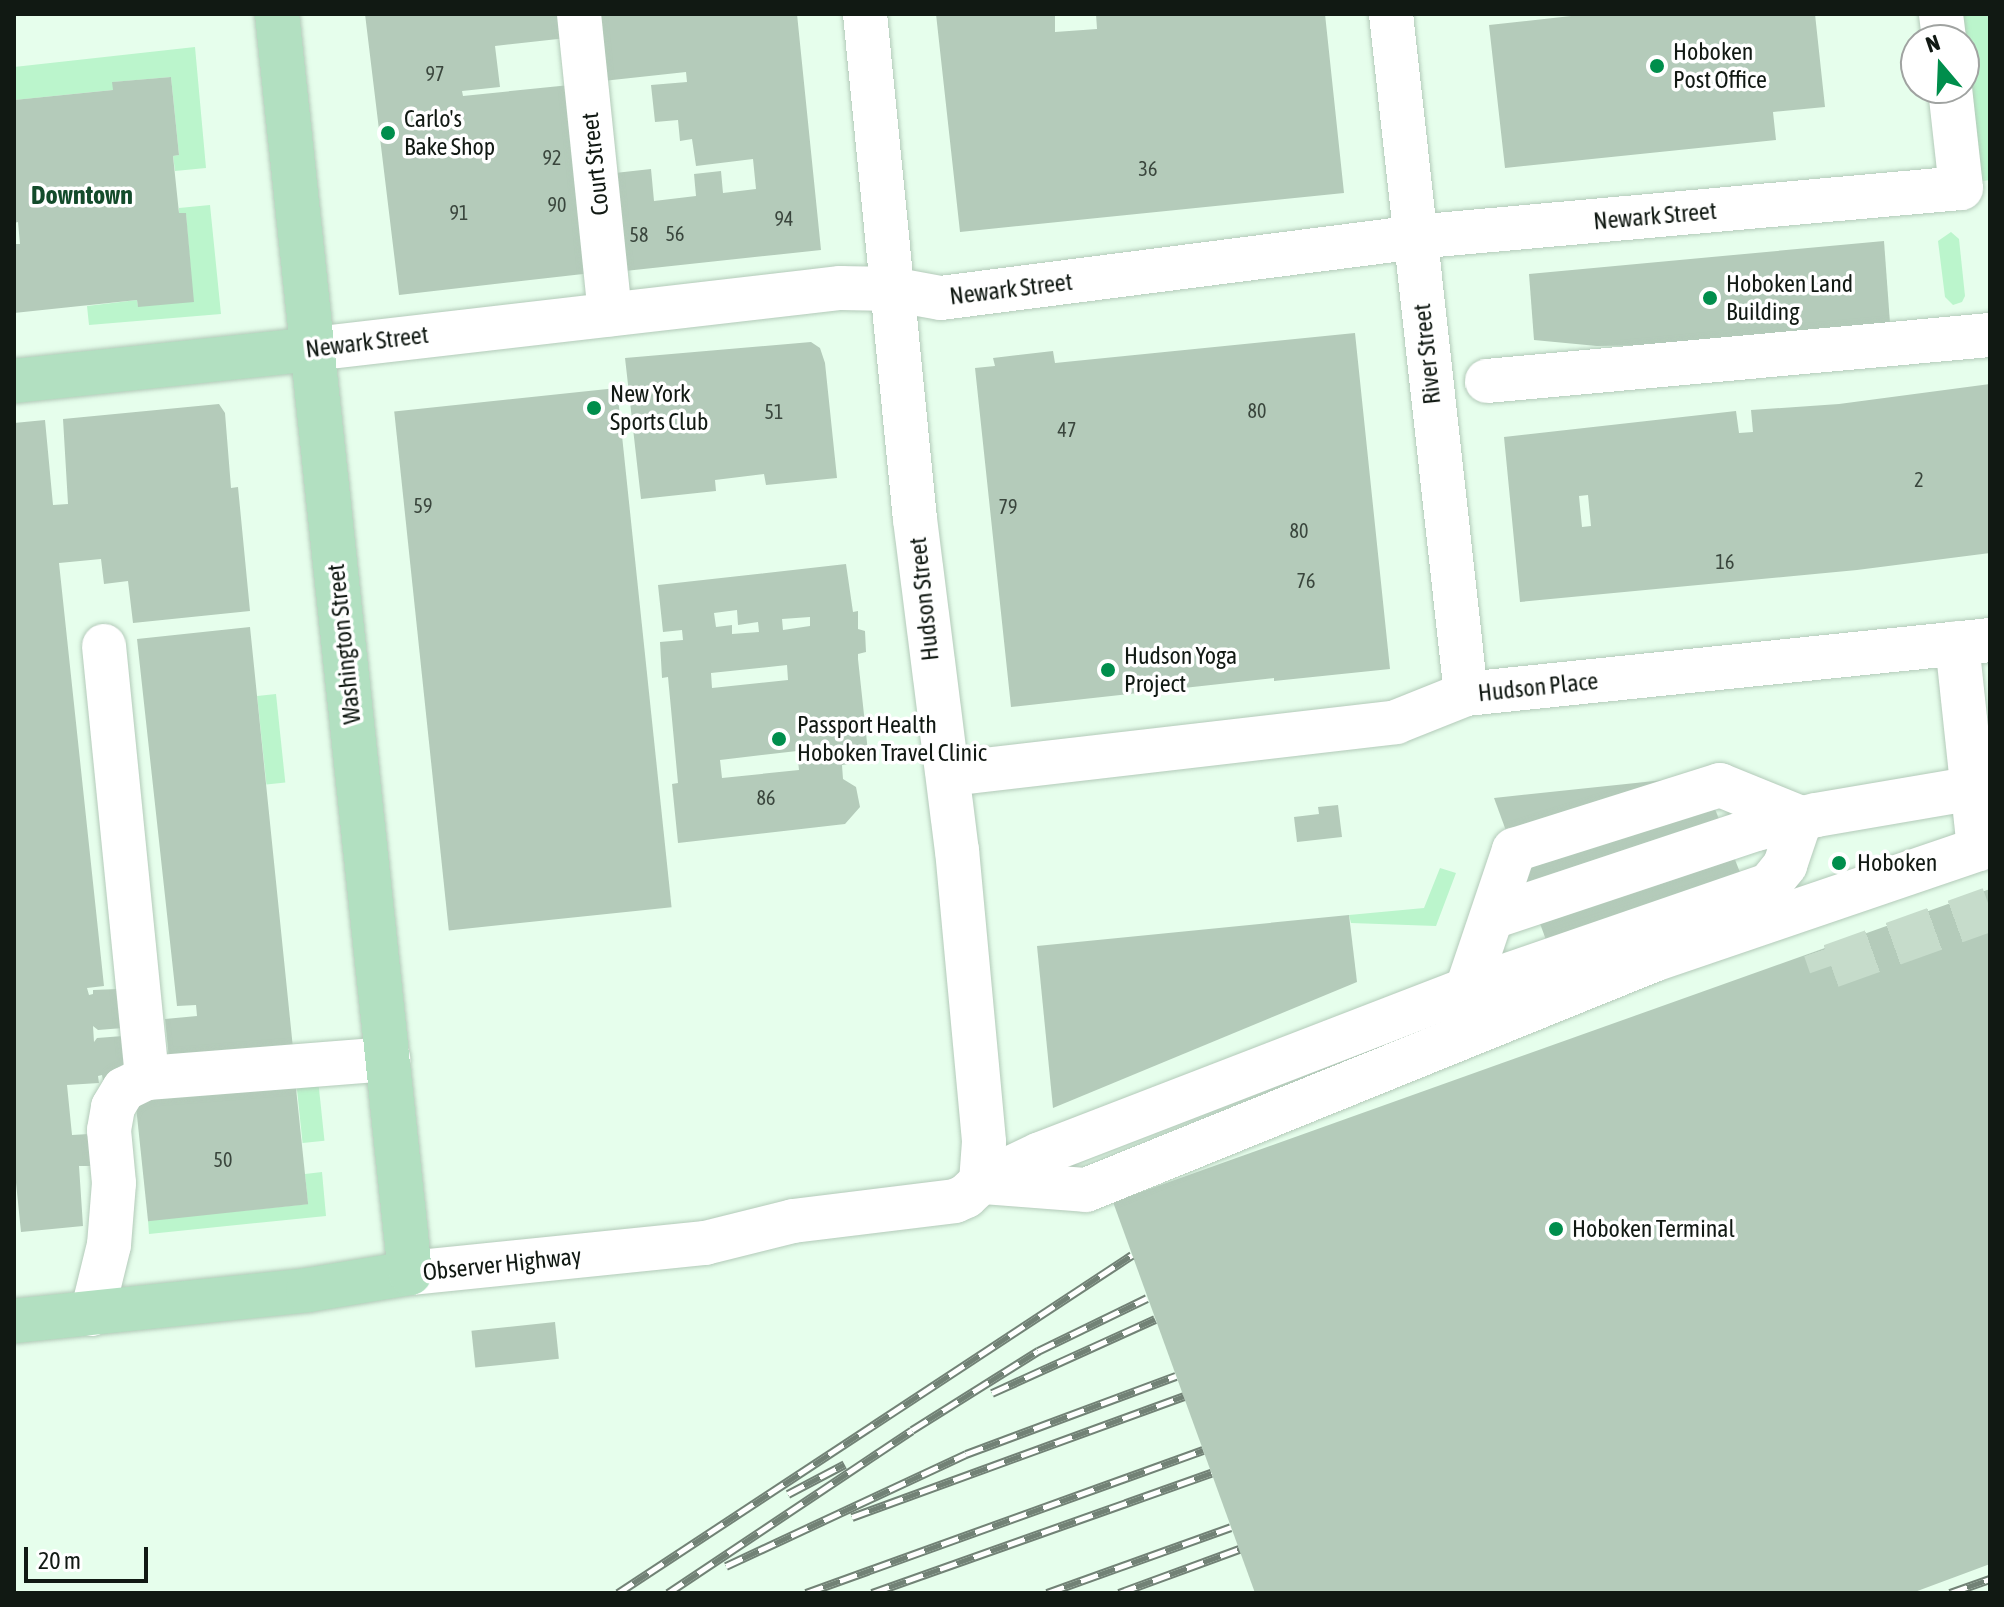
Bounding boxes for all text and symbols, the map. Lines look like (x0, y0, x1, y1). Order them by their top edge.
north arrow (1900, 24, 1980, 104)
text: N (1922, 29, 1943, 58)
place label: Hoboken Post Office (1673, 38, 1767, 94)
marker: Hoboken Post Office (1648, 57, 1666, 75)
house number: 97 (426, 61, 444, 85)
place label: Carlo's Bake Shop (404, 105, 495, 161)
street label: Court Street (575, 111, 615, 217)
marker: Carlo's Bake Shop (379, 124, 397, 142)
house number: 92 (543, 145, 561, 169)
house number: 36 (1139, 156, 1157, 180)
district label: Downtown (31, 180, 133, 212)
house number: 90 (548, 192, 566, 216)
street label: Newark Street (1592, 196, 1718, 236)
house number: 91 (450, 200, 468, 224)
house number: 94 (775, 206, 793, 230)
house number: 56 (666, 221, 684, 245)
house number: 58 (630, 222, 648, 246)
street label: Newark Street (948, 267, 1074, 311)
place label: Hoboken Land Building (1726, 270, 1853, 326)
marker: Hoboken Land Building (1701, 289, 1719, 307)
street label: River Street (1407, 302, 1447, 406)
street label: Newark Street (304, 320, 430, 364)
place label: New York Sports Club (610, 380, 708, 436)
house number: 80 (1248, 398, 1266, 422)
marker: New York Sports Club (585, 399, 603, 417)
house number: 51 (765, 399, 783, 423)
house number: 47 (1058, 417, 1076, 441)
house number: 2 (1914, 467, 1924, 491)
house number: 59 (414, 493, 432, 517)
house number: 79 (999, 494, 1017, 518)
house number: 80 (1290, 518, 1308, 542)
street label: Hudson Street (903, 536, 945, 662)
house number: 16 (1716, 549, 1734, 573)
street label: Washington Street (321, 562, 367, 726)
house number: 76 (1297, 568, 1315, 592)
place label: Hudson Yoga Project (1124, 642, 1237, 698)
marker: Hudson Yoga Project (1099, 661, 1117, 679)
street label: Hudson Place (1477, 666, 1599, 708)
place label: Passport Health Hoboken Travel Clinic (797, 711, 987, 767)
marker: Passport Health Hoboken Travel Clinic (768, 728, 790, 750)
house number: 86 (757, 785, 775, 809)
place label: Hoboken (1857, 849, 1937, 877)
marker: Hoboken (1828, 852, 1850, 874)
house number: 50 (214, 1147, 232, 1171)
place label: Hoboken Terminal (1572, 1215, 1735, 1243)
marker: Hoboken Terminal (1547, 1220, 1565, 1238)
street label: Observer Highway (421, 1241, 583, 1287)
scale bar (28, 1531, 152, 1581)
text: 20 m (38, 1547, 81, 1574)

